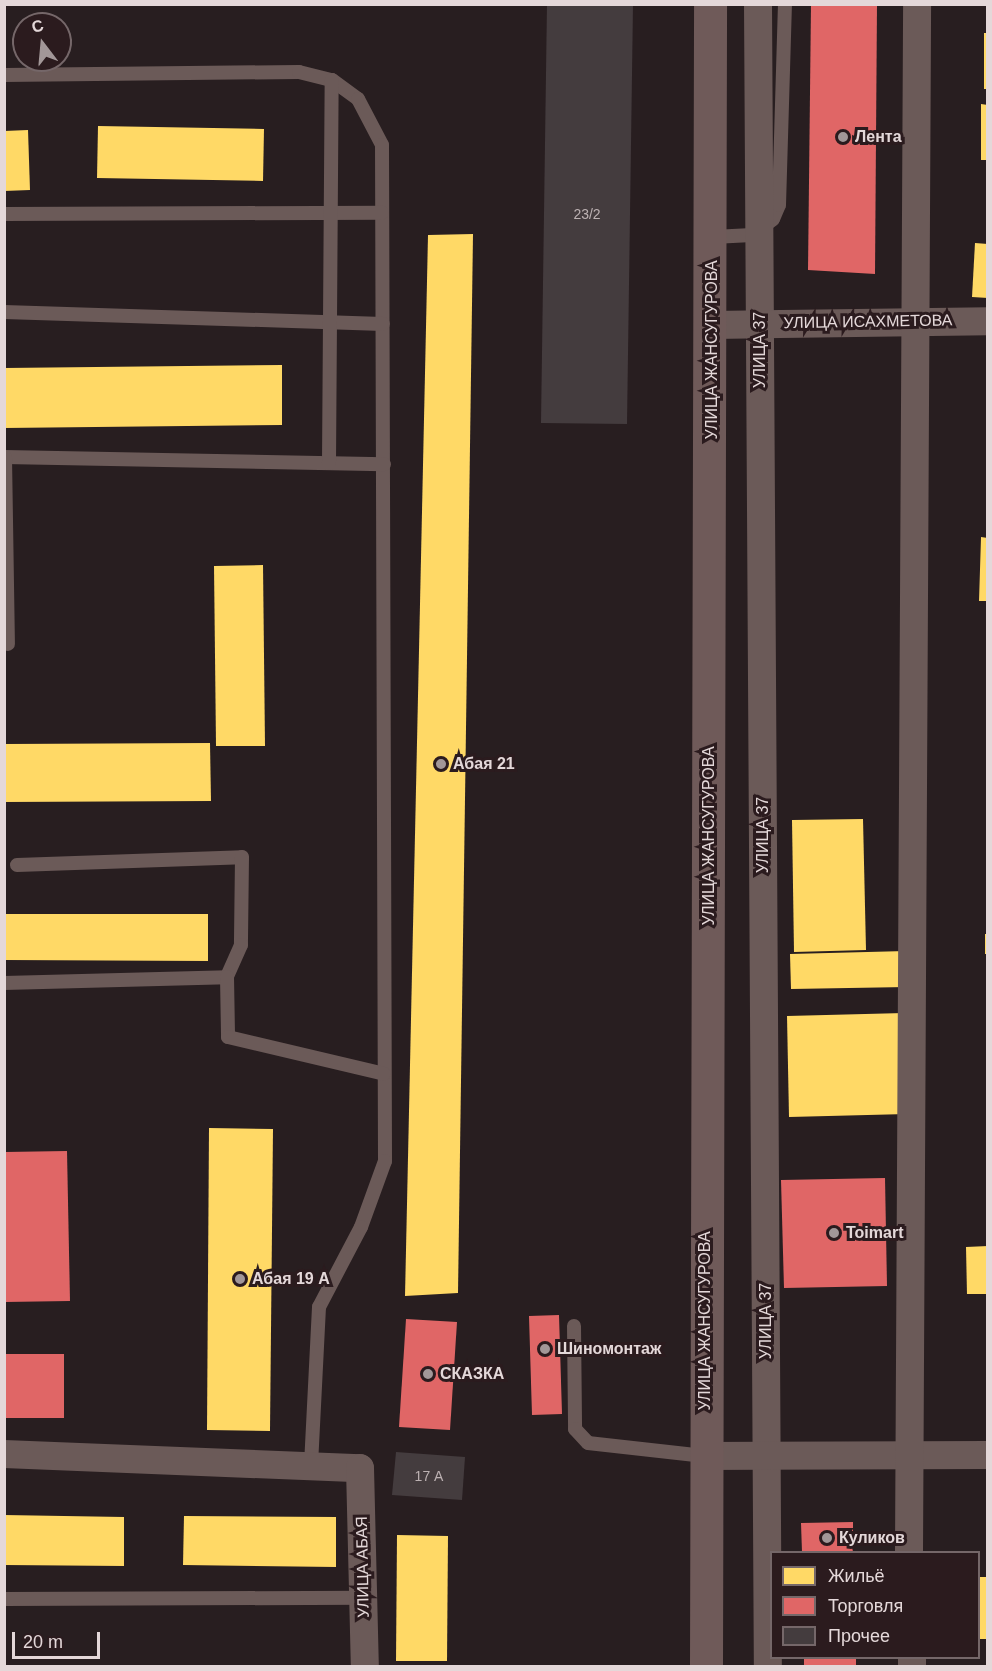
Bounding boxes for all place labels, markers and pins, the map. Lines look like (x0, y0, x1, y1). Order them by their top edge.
place label: Лента (855, 127, 902, 147)
marker: Лента (836, 130, 850, 144)
place label: Абая 21 (453, 754, 515, 774)
marker: Абая 21 (434, 757, 448, 771)
place label: Toimart (846, 1223, 903, 1243)
marker: Toimart (827, 1226, 841, 1240)
place label: Абая 19 А (252, 1269, 330, 1289)
marker: Абая 19 А (233, 1272, 247, 1286)
place label: Шиномонтаж (557, 1339, 661, 1359)
marker: Шиномонтаж (538, 1342, 552, 1356)
place label: СКАЗКА (440, 1364, 504, 1384)
marker: СКАЗКА (421, 1367, 435, 1381)
place label: Куликов (839, 1528, 905, 1548)
marker: Куликов (820, 1531, 834, 1545)

